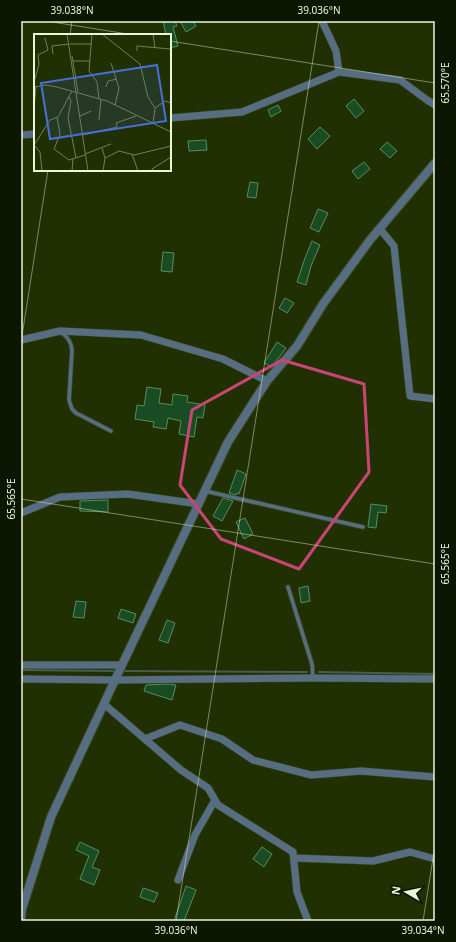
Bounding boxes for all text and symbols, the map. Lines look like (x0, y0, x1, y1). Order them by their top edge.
text: 39.038°N (50, 3, 94, 17)
text: 39.036°N (297, 3, 341, 17)
inset map (34, 34, 171, 171)
text: 65.570°E (438, 62, 452, 104)
text: 65.565°E (4, 478, 18, 520)
text: 65.565°E (438, 543, 452, 585)
north arrow (386, 872, 426, 912)
text: N (388, 885, 404, 896)
text: 39.036°N (154, 923, 198, 937)
text: 39.034°N (401, 923, 445, 937)

